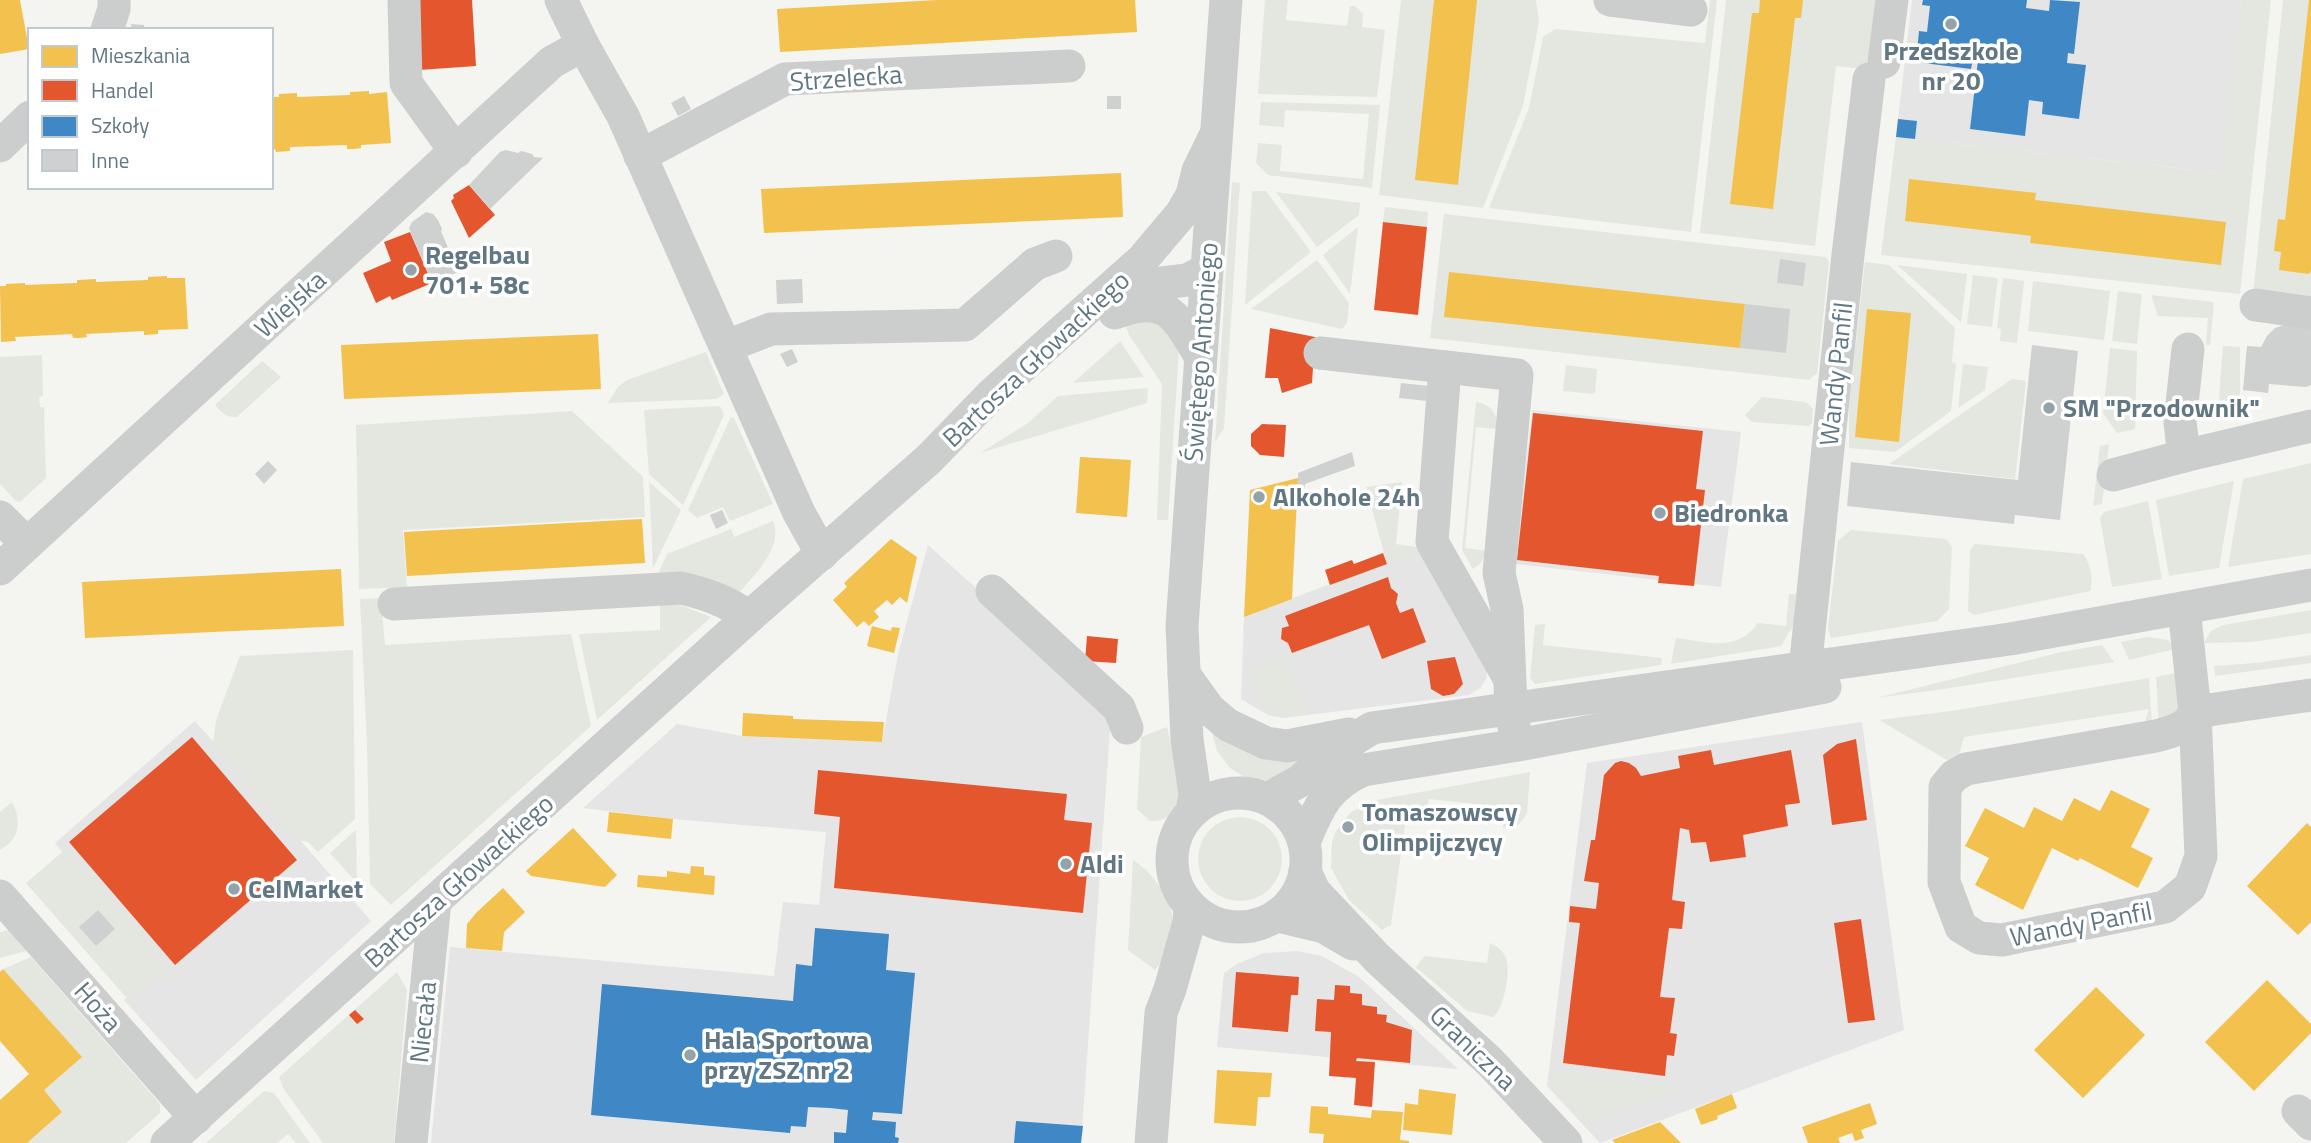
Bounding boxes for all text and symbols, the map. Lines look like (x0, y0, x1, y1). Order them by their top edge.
marker: Przedszkole nr 20 (1943, 16, 1959, 32)
legend (28, 28, 273, 189)
place label: Przedszkole nr 20 (1883, 31, 2019, 100)
text: Mieszkania (91, 39, 191, 71)
street label: Strzelecka (788, 54, 904, 101)
text: Handel (91, 74, 154, 106)
text: Szkoły (91, 109, 149, 141)
text: Inne (91, 144, 129, 176)
place label: Regelbau 701+ 58c (425, 235, 530, 304)
street label: Świętego Antoniego (1173, 241, 1228, 463)
street label: Wiejska (245, 261, 334, 347)
street label: Bartosza Głowackiego (933, 261, 1138, 456)
marker: Regelbau 701+ 58c (403, 262, 419, 278)
street label: Wandy Panfil (1809, 300, 1862, 448)
place label: SM "Przodownik" (2063, 388, 2260, 427)
marker: SM "Przodownik" (2041, 400, 2057, 416)
place label: Alkohole 24h (1273, 477, 1420, 516)
marker: Alkohole 24h (1251, 489, 1267, 505)
place label: Biedronka (1674, 493, 1789, 532)
marker: Biedronka (1652, 505, 1668, 521)
street label: Bartosza Głowackiego (355, 785, 562, 977)
place label: Tomaszowscy Olimpijczycy (1362, 792, 1518, 861)
marker: Tomaszowscy Olimpijczycy (1340, 819, 1356, 835)
place label: Aldi (1080, 844, 1124, 883)
marker: Aldi (1058, 856, 1074, 872)
place label: CelMarket (248, 869, 363, 908)
marker: CelMarket (226, 881, 242, 897)
street label: Wandy Panfil (2006, 891, 2155, 956)
street label: Hoża (65, 973, 131, 1041)
street label: Niecała (399, 979, 446, 1065)
street label: Graniczna (1421, 996, 1526, 1099)
place label: Hala Sportowa przy ZSZ nr 2 (704, 1020, 869, 1089)
marker: Hala Sportowa przy ZSZ nr 2 (682, 1047, 698, 1063)

